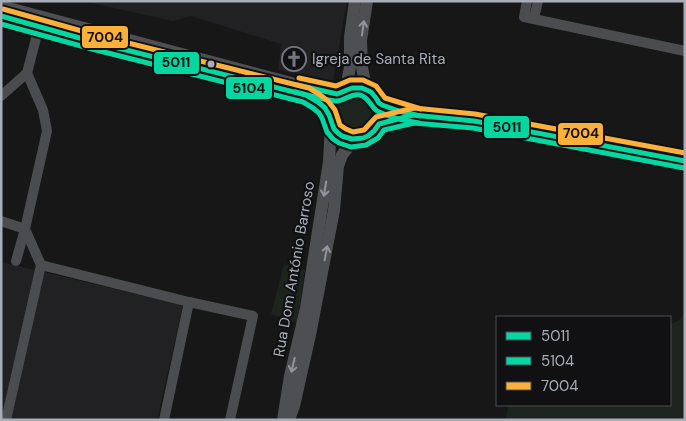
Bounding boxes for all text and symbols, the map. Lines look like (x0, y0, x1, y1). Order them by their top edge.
one-way arrow (358, 20, 368, 36)
line badge: 7004 (81, 25, 129, 49)
text: 7004 (87, 28, 123, 46)
church icon: Igreja de Santa Rita (281, 46, 307, 72)
place label: Igreja de Santa Rita (312, 49, 445, 69)
line badge: 5011 (153, 51, 200, 75)
text: 5011 (162, 53, 190, 71)
unlabelled marker (206, 59, 216, 69)
line badge: 5104 (225, 76, 273, 100)
text: 5104 (233, 79, 265, 97)
line badge: 5011 (483, 115, 530, 139)
text: 5011 (493, 118, 521, 136)
line badge: 7004 (557, 122, 604, 146)
text: 7004 (563, 124, 599, 142)
street label: Rua Dom António Barroso (269, 180, 319, 358)
one-way arrow (320, 180, 330, 196)
one-way arrow (321, 245, 331, 261)
legend (496, 316, 671, 406)
text: 5011 (541, 326, 570, 346)
text: 5104 (541, 351, 574, 371)
one-way arrow (287, 357, 297, 373)
text: 7004 (541, 376, 578, 396)

